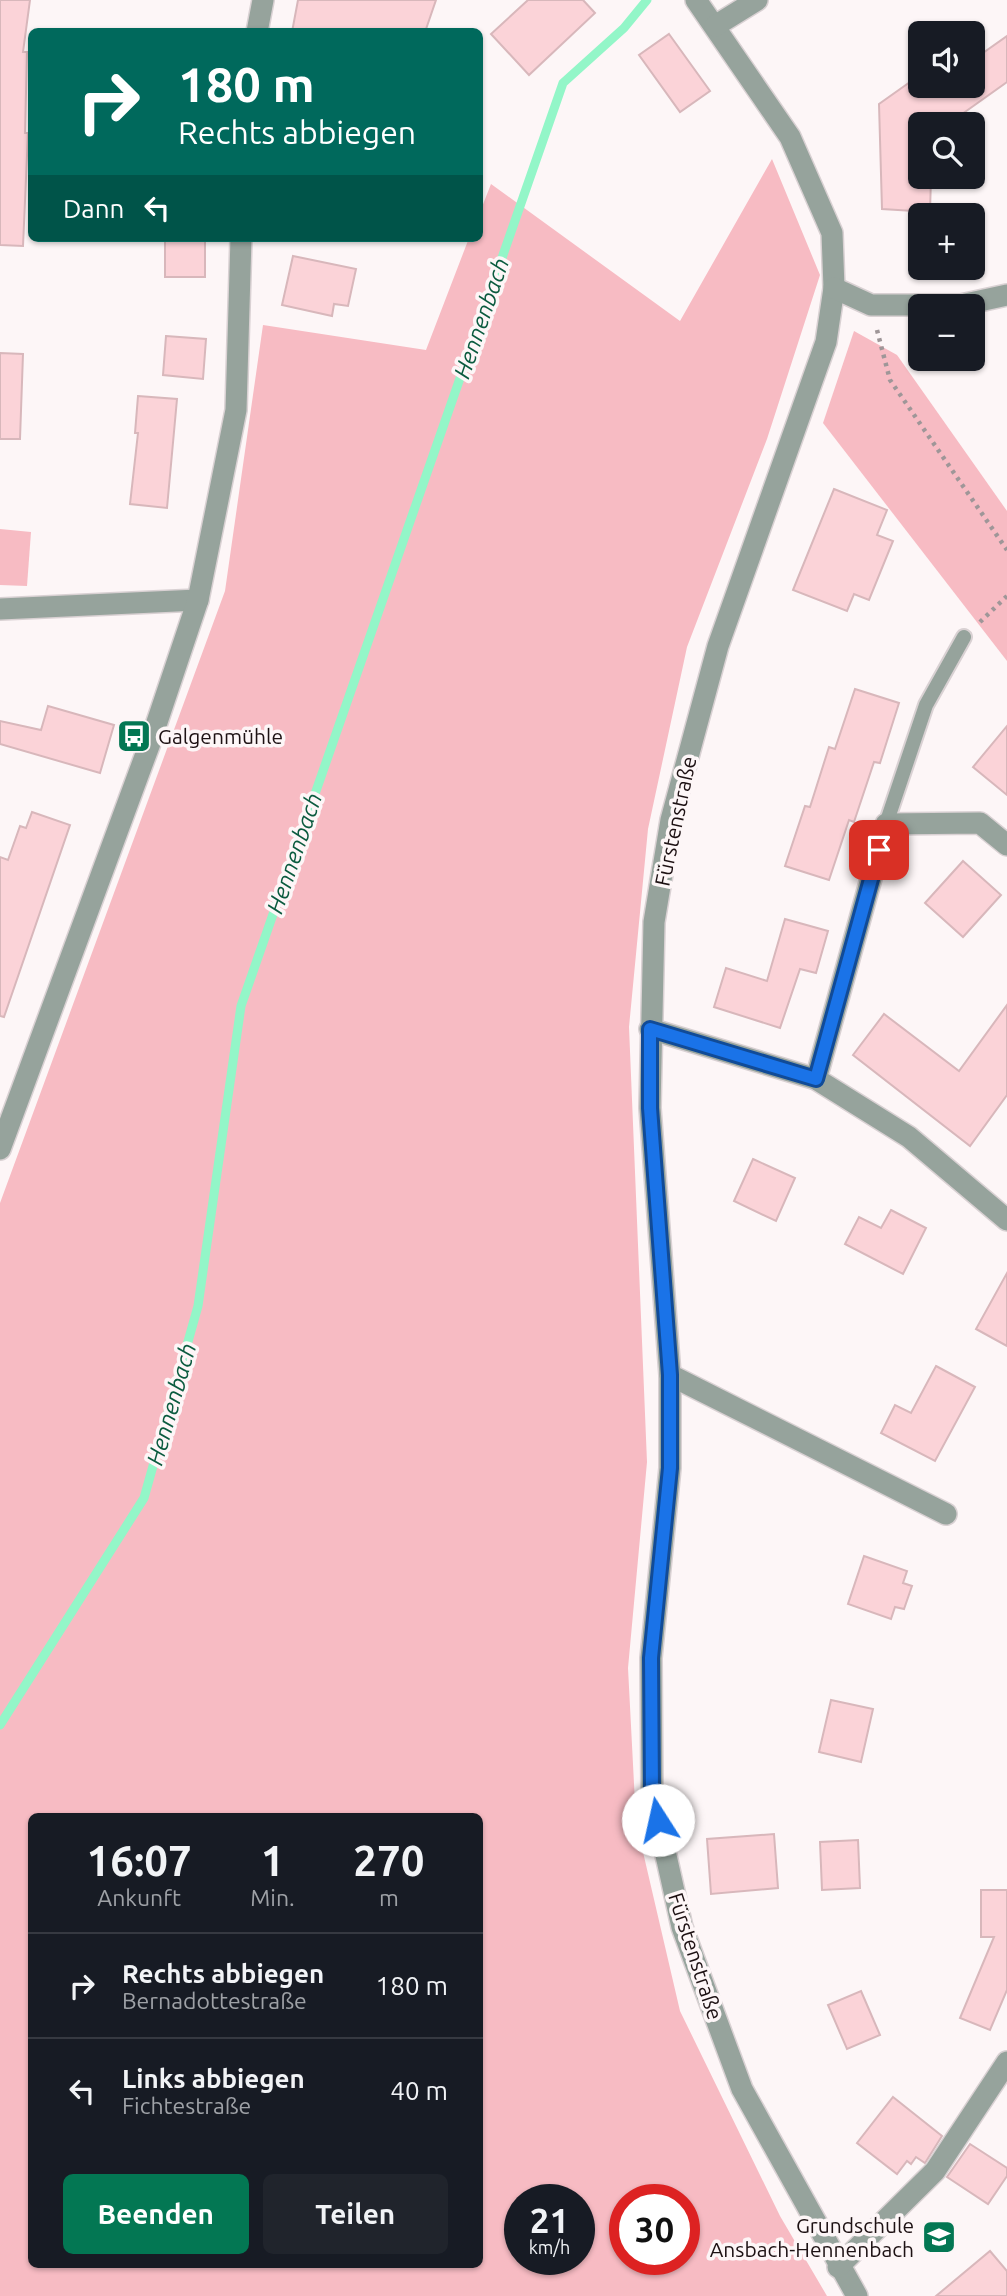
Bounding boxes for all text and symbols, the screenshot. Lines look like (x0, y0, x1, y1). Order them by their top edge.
map controls (908, 21, 985, 371)
button: sound (908, 21, 985, 98)
icon: right (63, 56, 154, 147)
text: 180 m (178, 56, 315, 111)
button: search (908, 112, 985, 189)
text: Rechts abbiegen (178, 114, 416, 150)
icon: left (138, 189, 176, 227)
text: Dann (63, 194, 124, 223)
button: + (908, 203, 985, 280)
water label: Hennenbach (449, 255, 513, 381)
button: − (908, 294, 985, 371)
bus stop icon: Galgenmühle (115, 717, 153, 755)
place label: Galgenmühle (158, 724, 283, 748)
street label: Fürstenstraße (650, 754, 700, 888)
water label: Hennenbach (262, 790, 326, 916)
pin (849, 820, 909, 880)
icon: arrive (860, 831, 898, 869)
water label: Hennenbach (142, 1340, 200, 1468)
position arrow (621, 1783, 695, 1857)
text: 16:07 (87, 1837, 192, 1884)
text: 1 (261, 1837, 284, 1884)
text: 270 (353, 1837, 424, 1884)
text: Ankunft (97, 1885, 181, 1910)
text: Min. (250, 1885, 295, 1910)
text: m (379, 1885, 399, 1910)
street label: Fürstenstraße (664, 1890, 728, 2022)
text: Rechts abbiegen (122, 1959, 324, 1988)
icon: right (63, 1967, 101, 2005)
text: 180 m (376, 1971, 448, 2000)
text: Bernadottestraße (122, 1988, 307, 2013)
text: Links abbiegen (122, 2064, 305, 2093)
icon: left (63, 2072, 101, 2110)
text: 40 m (390, 2076, 448, 2105)
text: Fichtestraße (122, 2093, 251, 2118)
button: Beenden (63, 2174, 249, 2254)
button: Teilen (263, 2174, 448, 2254)
speed limit sign: 30 (609, 2184, 700, 2275)
text: 21 (530, 2200, 569, 2240)
place label: Grundschule Ansbach-Hennenbach (710, 2213, 914, 2261)
school or university icon: Grundschule Ansbach-Hennenbach (920, 2218, 958, 2256)
text: km/h (529, 2237, 570, 2257)

